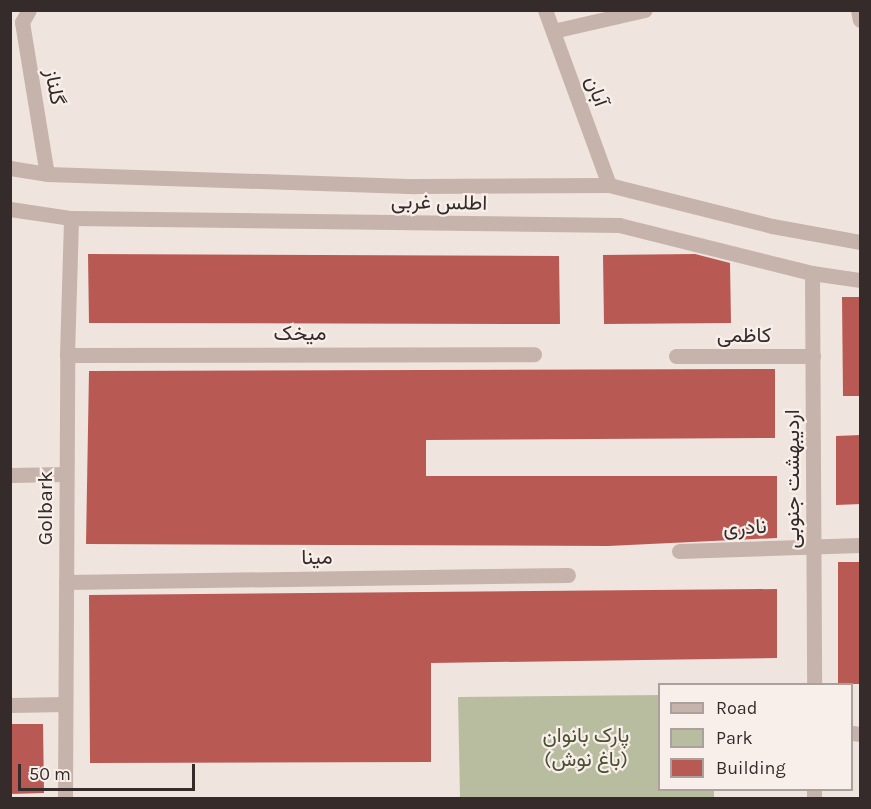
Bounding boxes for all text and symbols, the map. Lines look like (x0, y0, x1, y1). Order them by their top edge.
street label: گلناز (39, 67, 71, 107)
street label: آبان (580, 72, 614, 110)
street label: اطلس غربی (391, 189, 487, 215)
street label: میخک (274, 320, 326, 346)
street label: کاظمی (717, 322, 771, 348)
street label: اردیبهشت جنوبی (779, 409, 805, 549)
street label: Golbark (32, 471, 58, 545)
street label: نادری (723, 513, 767, 541)
street label: مینا (301, 544, 333, 570)
legend (658, 683, 853, 791)
text: Road (716, 697, 757, 719)
park label: پارک بانوان (باغ نوش) (543, 722, 629, 772)
text: Park (716, 727, 753, 749)
scale bar (21, 752, 198, 790)
text: Building (716, 757, 786, 779)
text: 50 m (29, 763, 71, 785)

